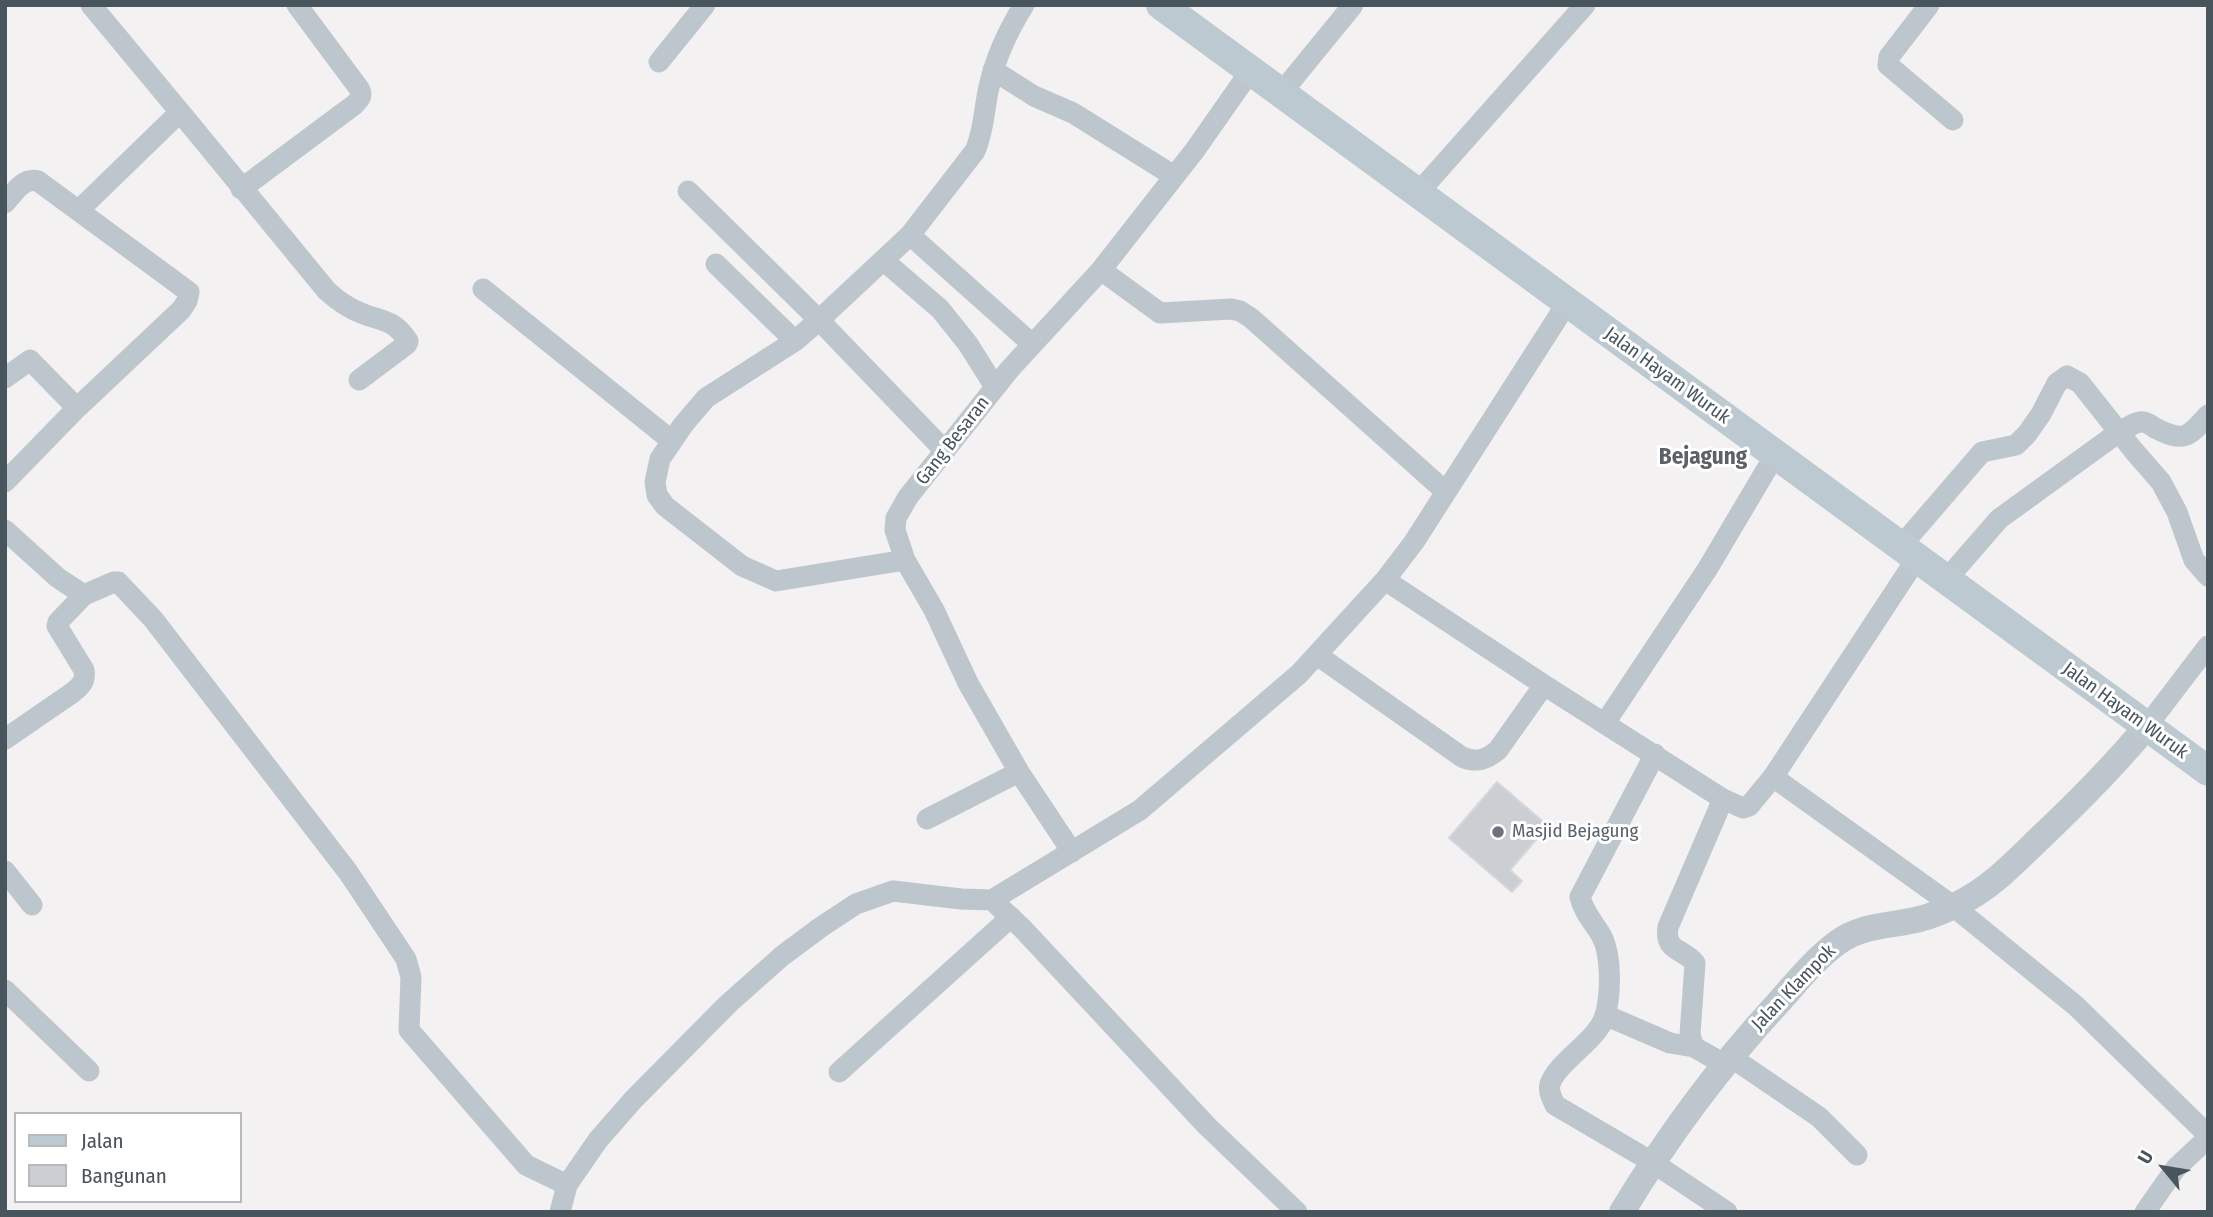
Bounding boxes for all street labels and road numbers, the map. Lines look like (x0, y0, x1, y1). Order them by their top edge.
street label: Jalan Hayam Wuruk (1600, 323, 1734, 429)
street label: Gang Besaran (911, 392, 995, 490)
street label: Jalan Hayam Wuruk (2058, 658, 2192, 764)
street label: Jalan Klampok (1747, 940, 1841, 1036)

